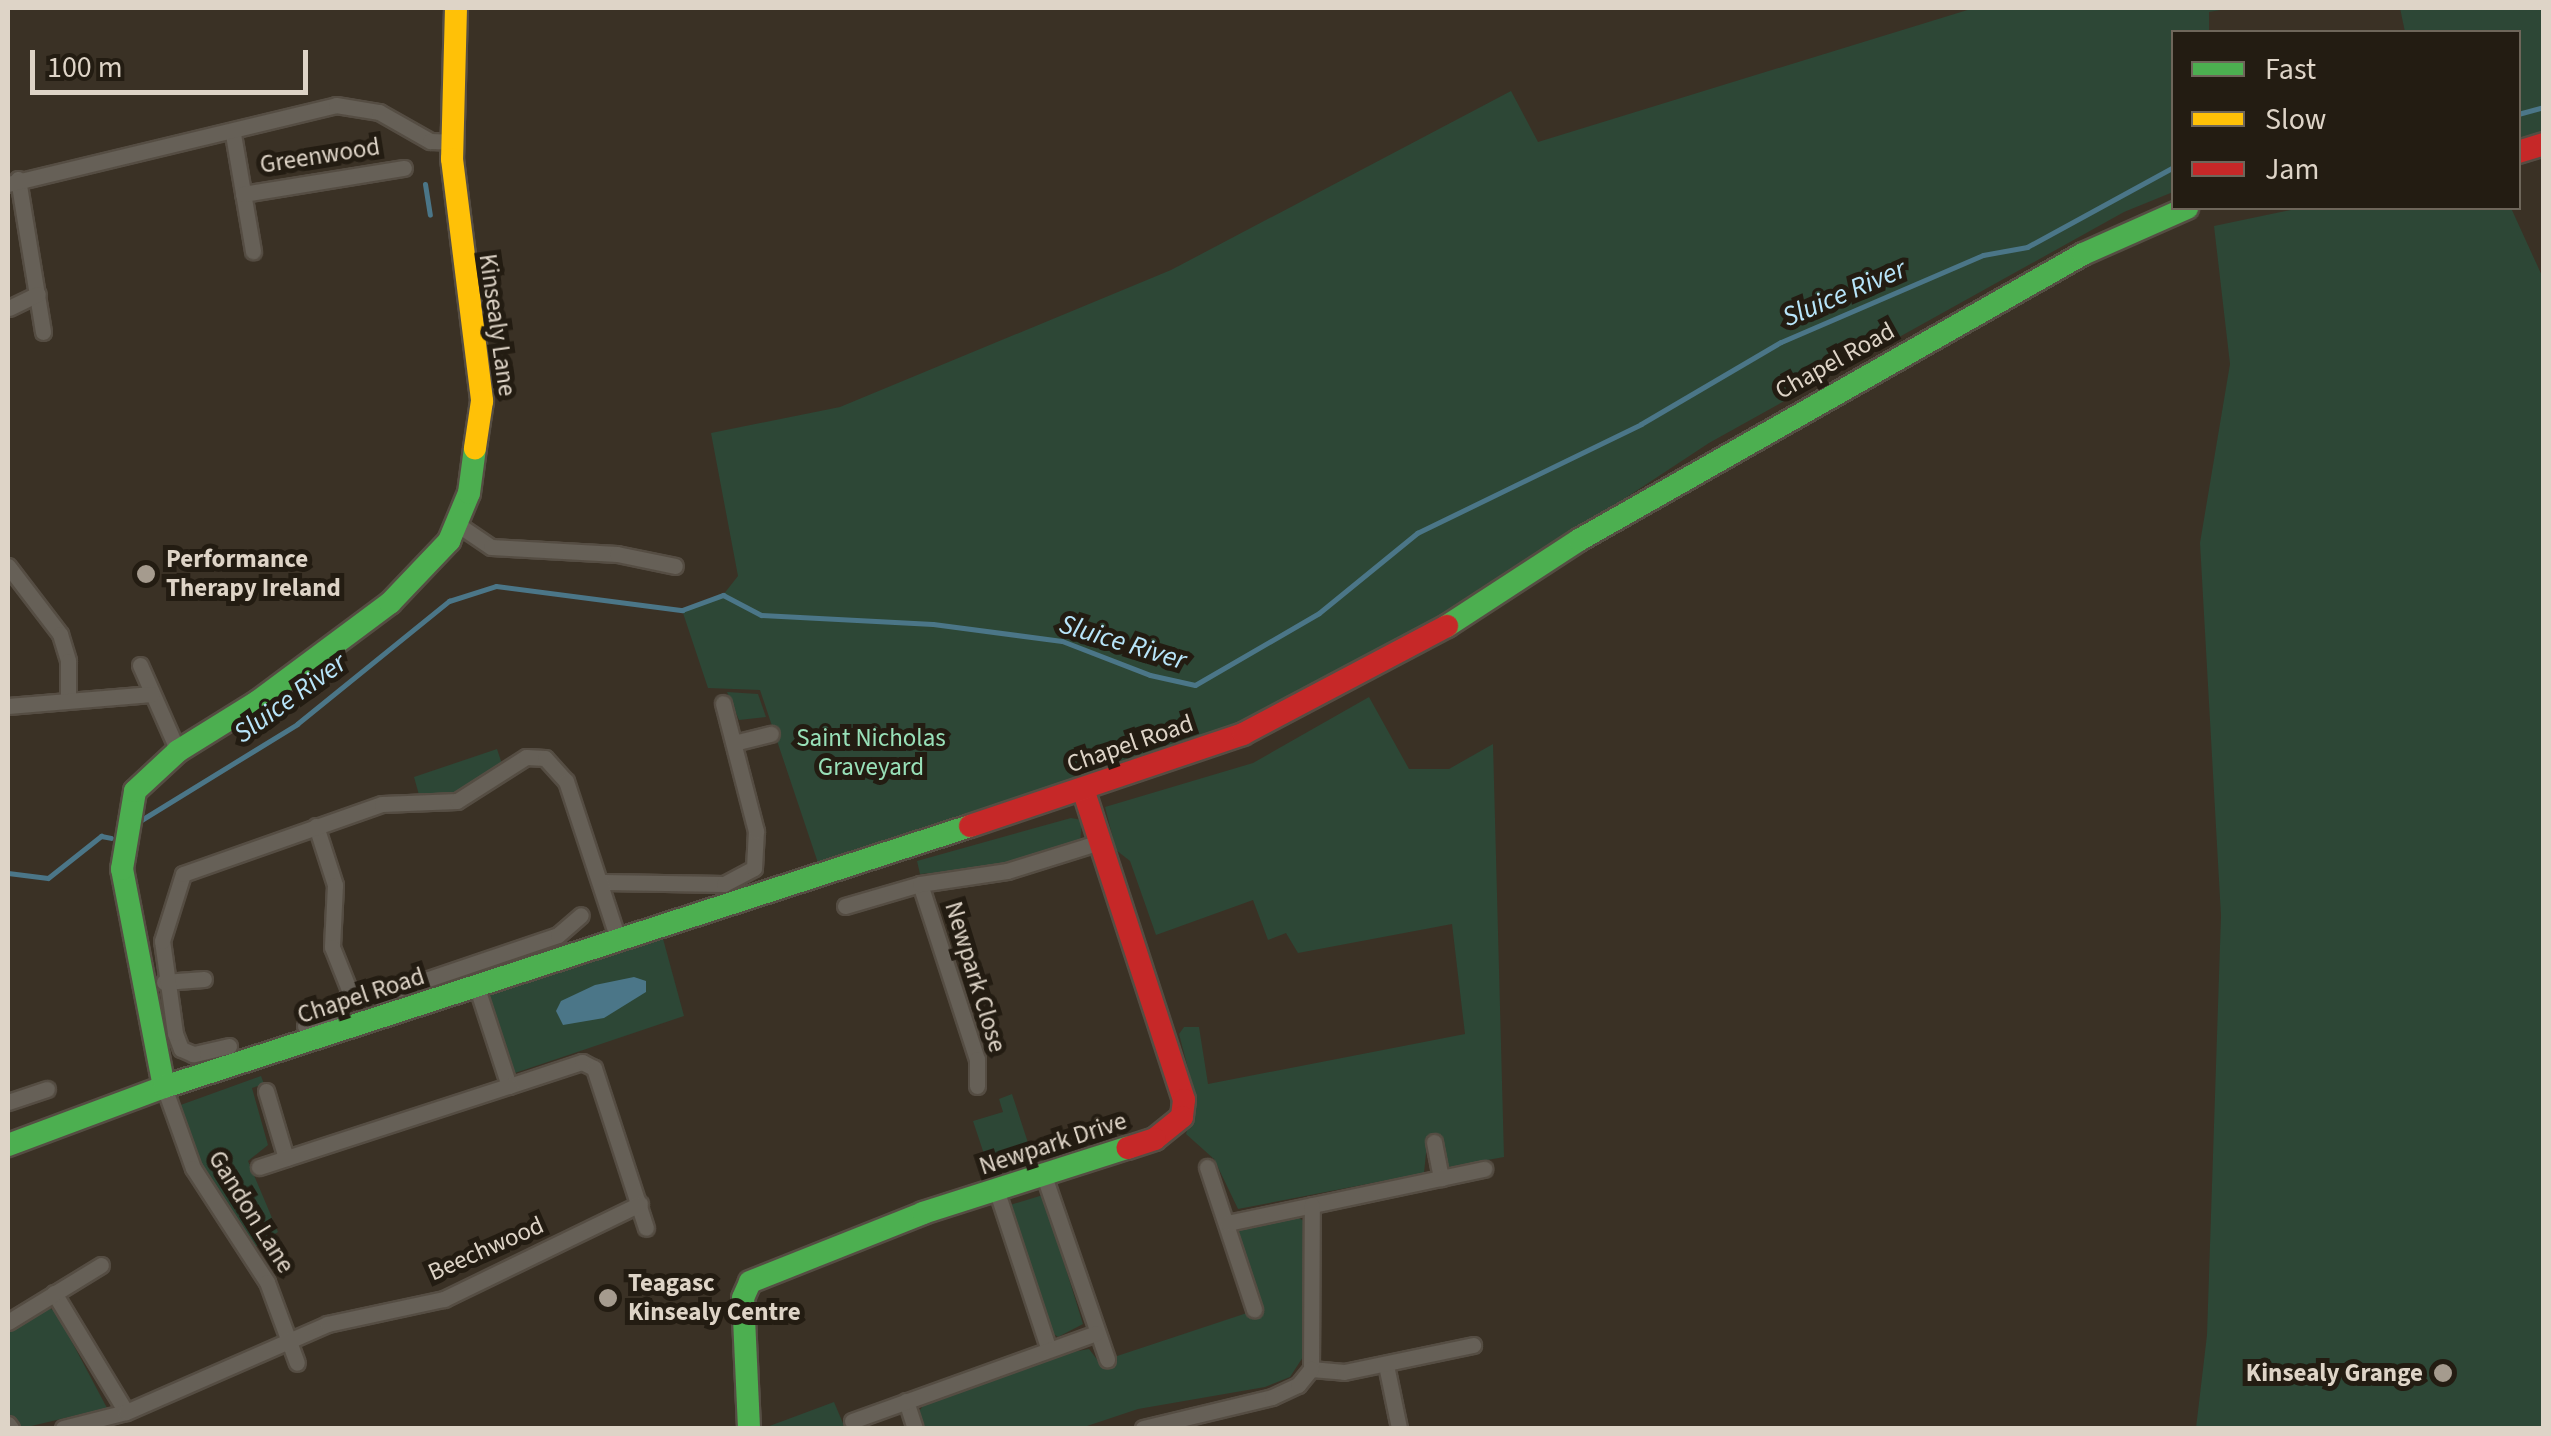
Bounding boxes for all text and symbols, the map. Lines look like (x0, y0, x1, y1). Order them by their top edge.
scale bar (35, 30, 312, 92)
legend (2171, 30, 2521, 210)
text: 100 m (47, 46, 123, 89)
text: Fast (2265, 48, 2316, 91)
text: Slow (2265, 98, 2326, 141)
street label: Greenwood (258, 132, 382, 180)
text: Jam (2265, 148, 2319, 191)
street label: Kinsealy Lane (472, 252, 522, 398)
water label: Sluice River (1777, 252, 1911, 334)
street label: Chapel Road (1770, 316, 1900, 406)
place label: Performance Therapy Ireland (166, 545, 341, 604)
marker: Performance Therapy Ireland (135, 563, 157, 585)
water label: Sluice River (1056, 607, 1190, 677)
water label: Sluice River (227, 646, 353, 750)
street label: Chapel Road (1063, 708, 1197, 780)
park label: Saint Nicholas Graveyard (796, 724, 946, 783)
street label: Newpark Close (938, 898, 1012, 1056)
street label: Chapel Road (294, 961, 428, 1031)
street label: Newpark Drive (976, 1106, 1130, 1182)
street label: Gandon Lane (202, 1145, 300, 1279)
street label: Beechwood (424, 1210, 548, 1288)
place label: Teagasc Kinsealy Centre (628, 1269, 801, 1328)
marker: Teagasc Kinsealy Centre (597, 1287, 619, 1309)
place label: Kinsealy Grange (2246, 1358, 2423, 1388)
marker: Kinsealy Grange (2432, 1362, 2454, 1384)

